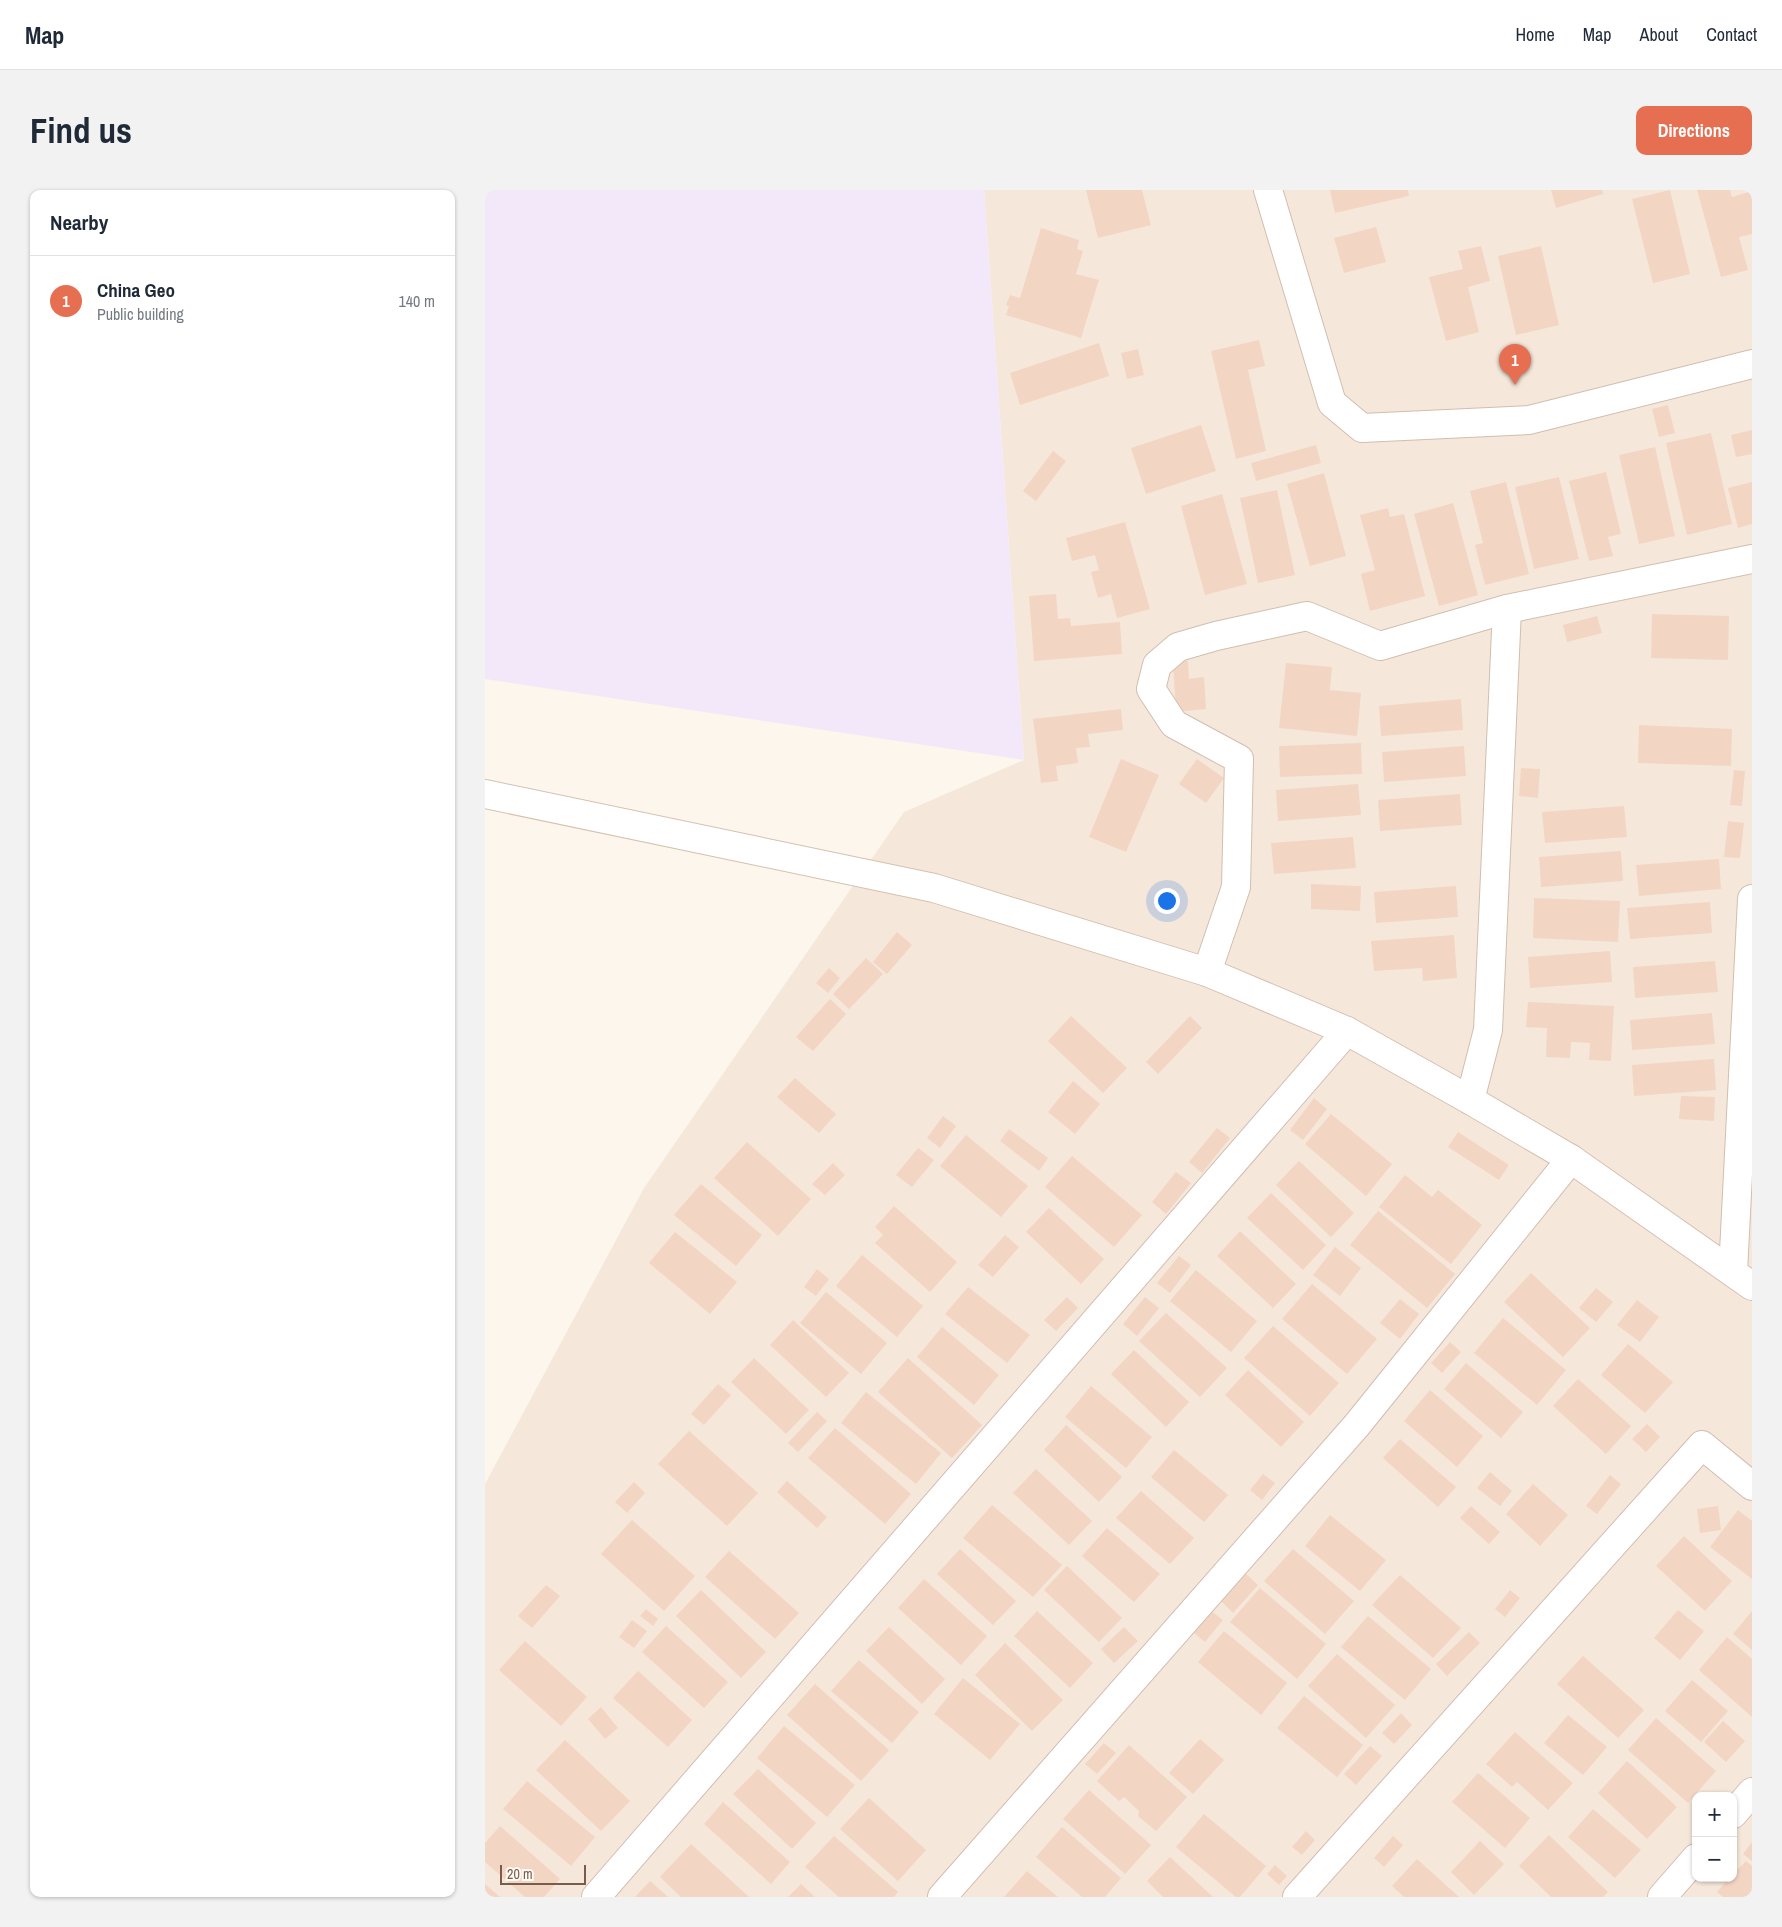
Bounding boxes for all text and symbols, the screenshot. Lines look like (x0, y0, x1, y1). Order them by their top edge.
text: Map (25, 19, 64, 51)
text: Home (1515, 22, 1555, 47)
text: Map (1583, 22, 1612, 47)
text: About (1640, 22, 1678, 47)
text: Contact (1706, 22, 1757, 47)
button: Directions (1636, 106, 1752, 155)
text: Find us (30, 107, 132, 154)
text: Nearby (50, 208, 108, 237)
text: China Geo (97, 277, 175, 303)
text: 1 (62, 290, 70, 312)
text: 140 m (399, 290, 435, 312)
text: Public building (97, 303, 184, 325)
pin: 1 (1499, 344, 1531, 385)
your location (1154, 888, 1180, 914)
map controls (1692, 1792, 1737, 1882)
button: + (1692, 1792, 1737, 1837)
button: − (1692, 1837, 1737, 1882)
scale bar (500, 1862, 586, 1885)
text: 20 m (507, 1865, 533, 1883)

